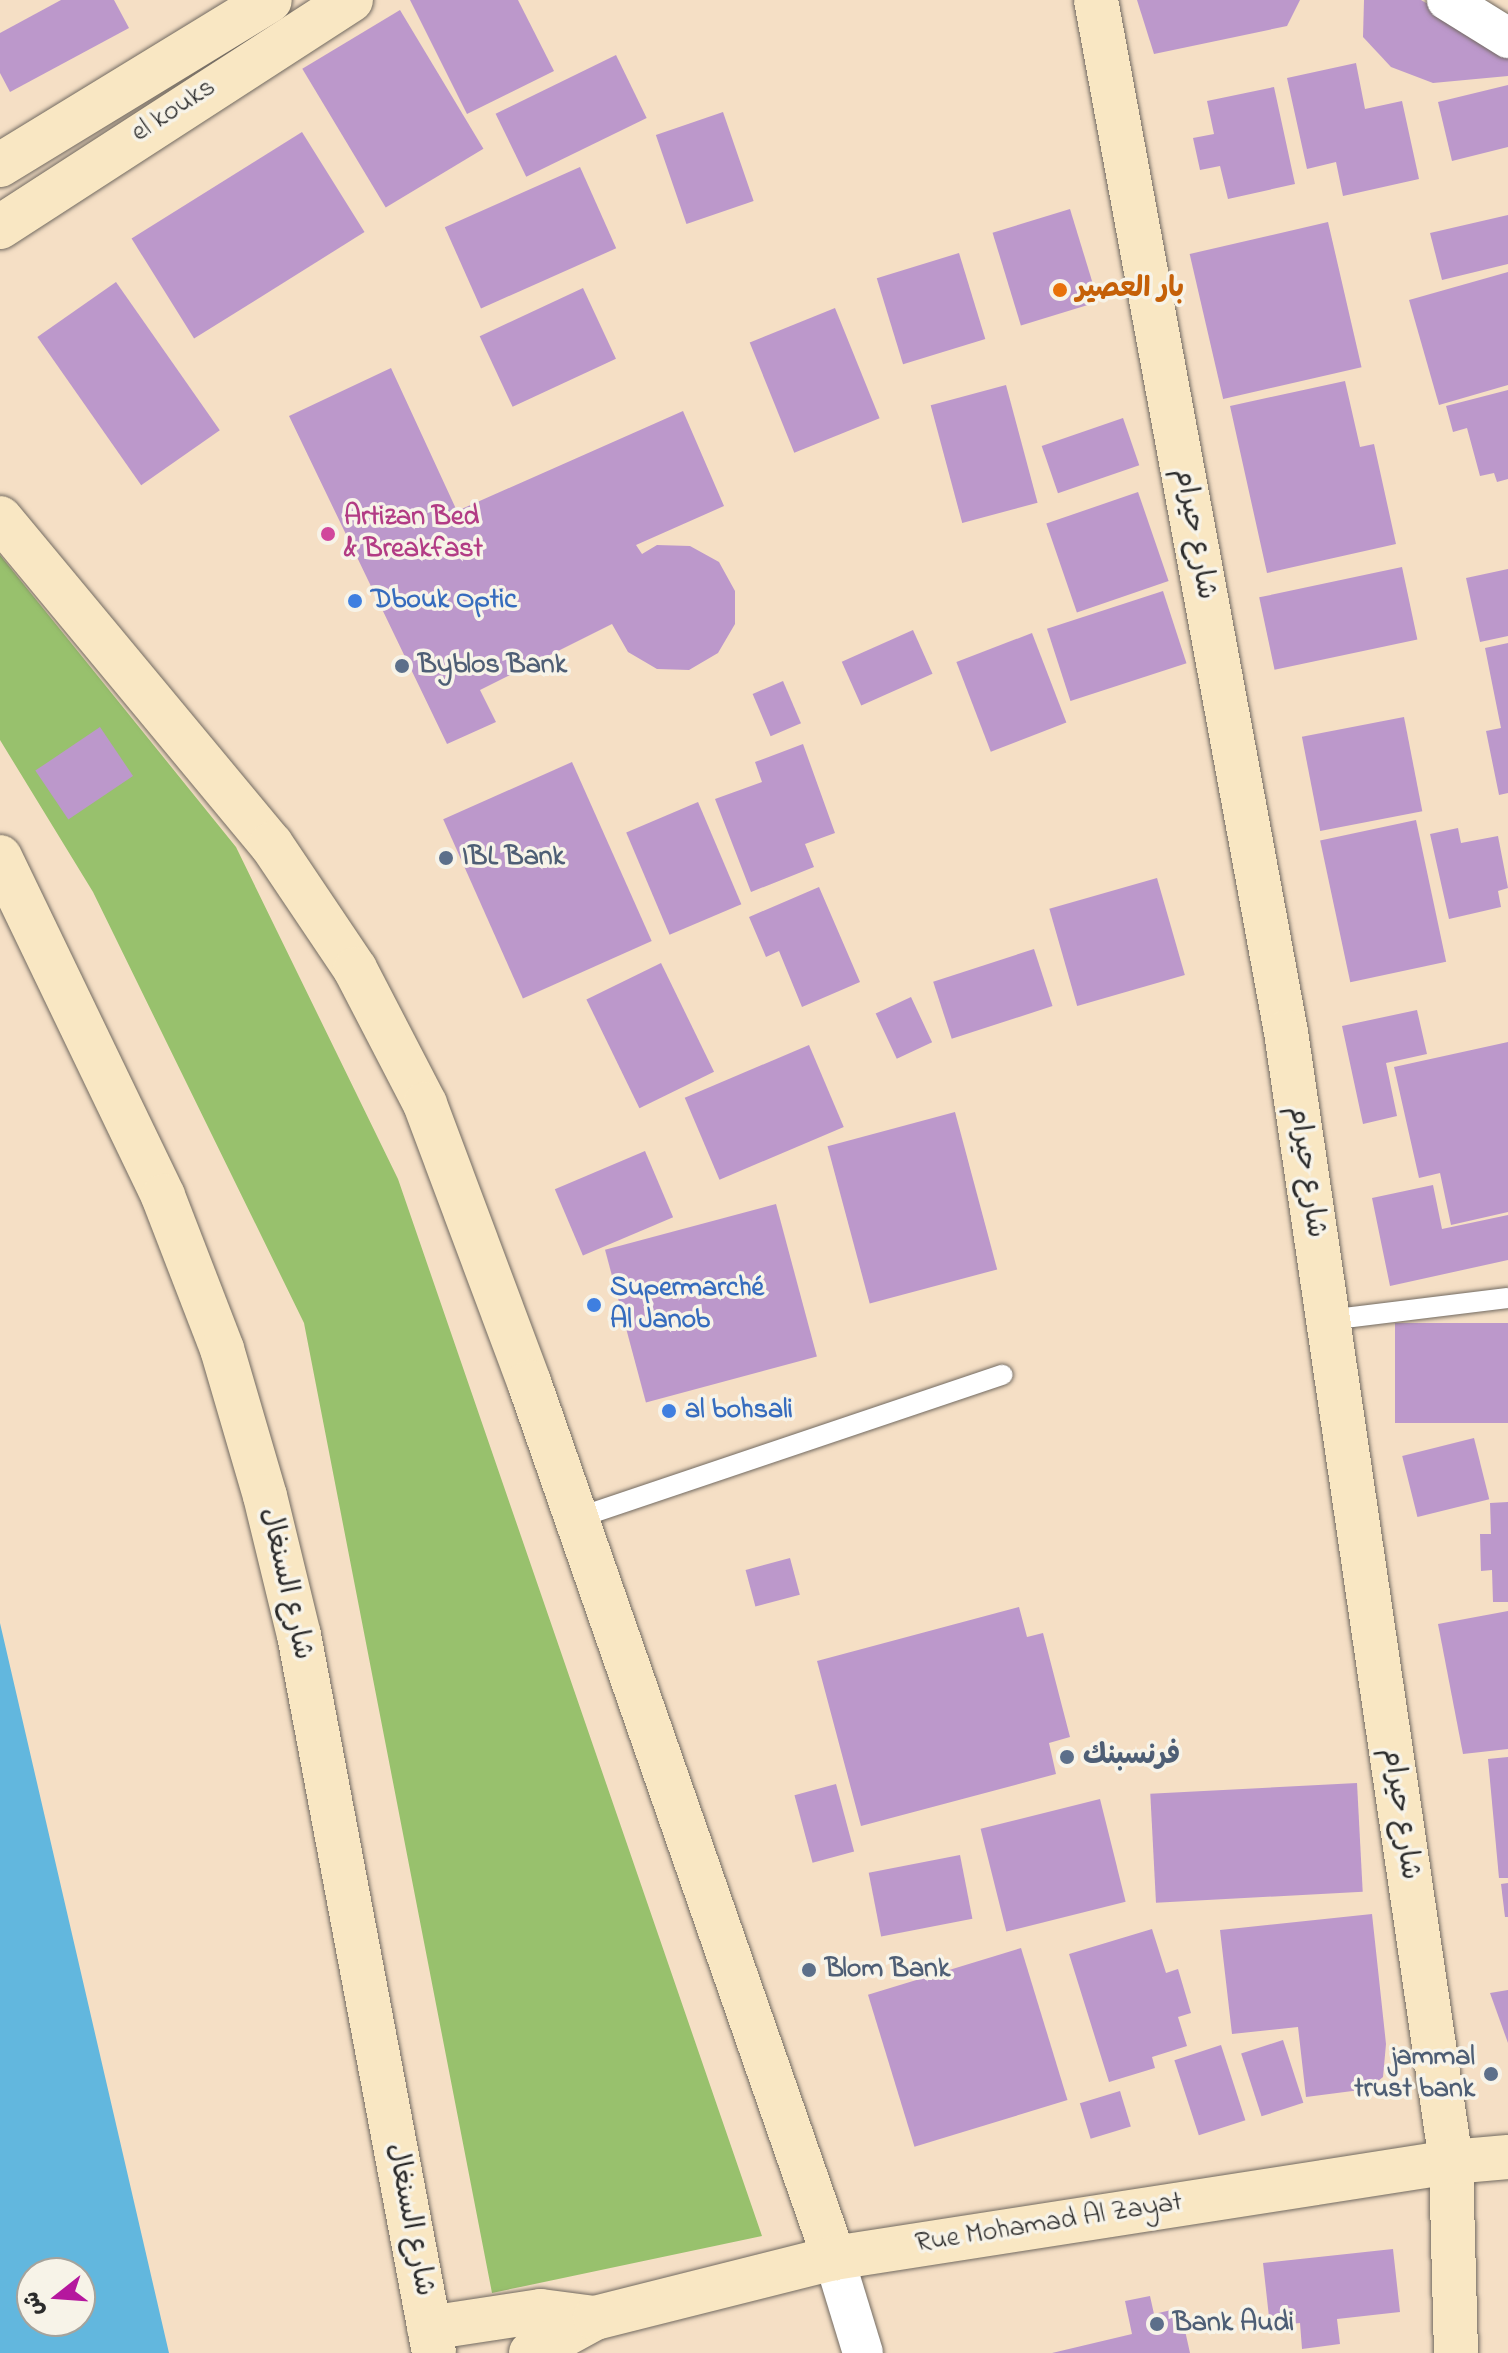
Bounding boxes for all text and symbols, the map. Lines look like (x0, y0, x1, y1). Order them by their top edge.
street label: el kouks (126, 71, 222, 151)
place label: بار العصير (1076, 273, 1184, 307)
marker: بار العصير (1051, 281, 1069, 299)
street label: شارع حيرام (1166, 466, 1222, 602)
place label: Artizan Bed & Breakfast (344, 501, 483, 567)
marker: Artizan Bed & Breakfast (319, 525, 337, 543)
place label: Dbouk Optic (371, 584, 517, 618)
marker: Dbouk Optic (346, 592, 364, 610)
place label: Byblos Bank (418, 649, 567, 683)
marker: Byblos Bank (393, 657, 411, 675)
place label: IBL Bank (462, 841, 565, 875)
marker: IBL Bank (437, 849, 455, 867)
street label: شارع حيرام (1280, 1104, 1332, 1240)
place label: Supermarché Al Janob (610, 1272, 764, 1338)
marker: Supermarché Al Janob (585, 1296, 603, 1314)
place label: al bohsali (685, 1394, 793, 1428)
marker: al bohsali (660, 1402, 678, 1420)
street label: شارع السنغال (251, 1505, 319, 1663)
place label: فرنسبنك (1083, 1740, 1180, 1774)
street label: شارع حيرام (1374, 1746, 1426, 1882)
marker: فرنسبنك (1058, 1748, 1076, 1766)
place label: Blom Bank (825, 1953, 950, 1987)
marker: Blom Bank (800, 1961, 818, 1979)
place label: jammal trust bank (1354, 2041, 1475, 2107)
marker: jammal trust bank (1482, 2065, 1500, 2083)
street label: شارع السنغال (378, 2141, 440, 2299)
street label: Rue Mohamad Al Zayat (913, 2186, 1185, 2262)
north arrow (16, 2257, 96, 2337)
text: ش (16, 2287, 54, 2320)
place label: Bank Audi (1173, 2307, 1294, 2341)
marker: Bank Audi (1148, 2315, 1166, 2333)

